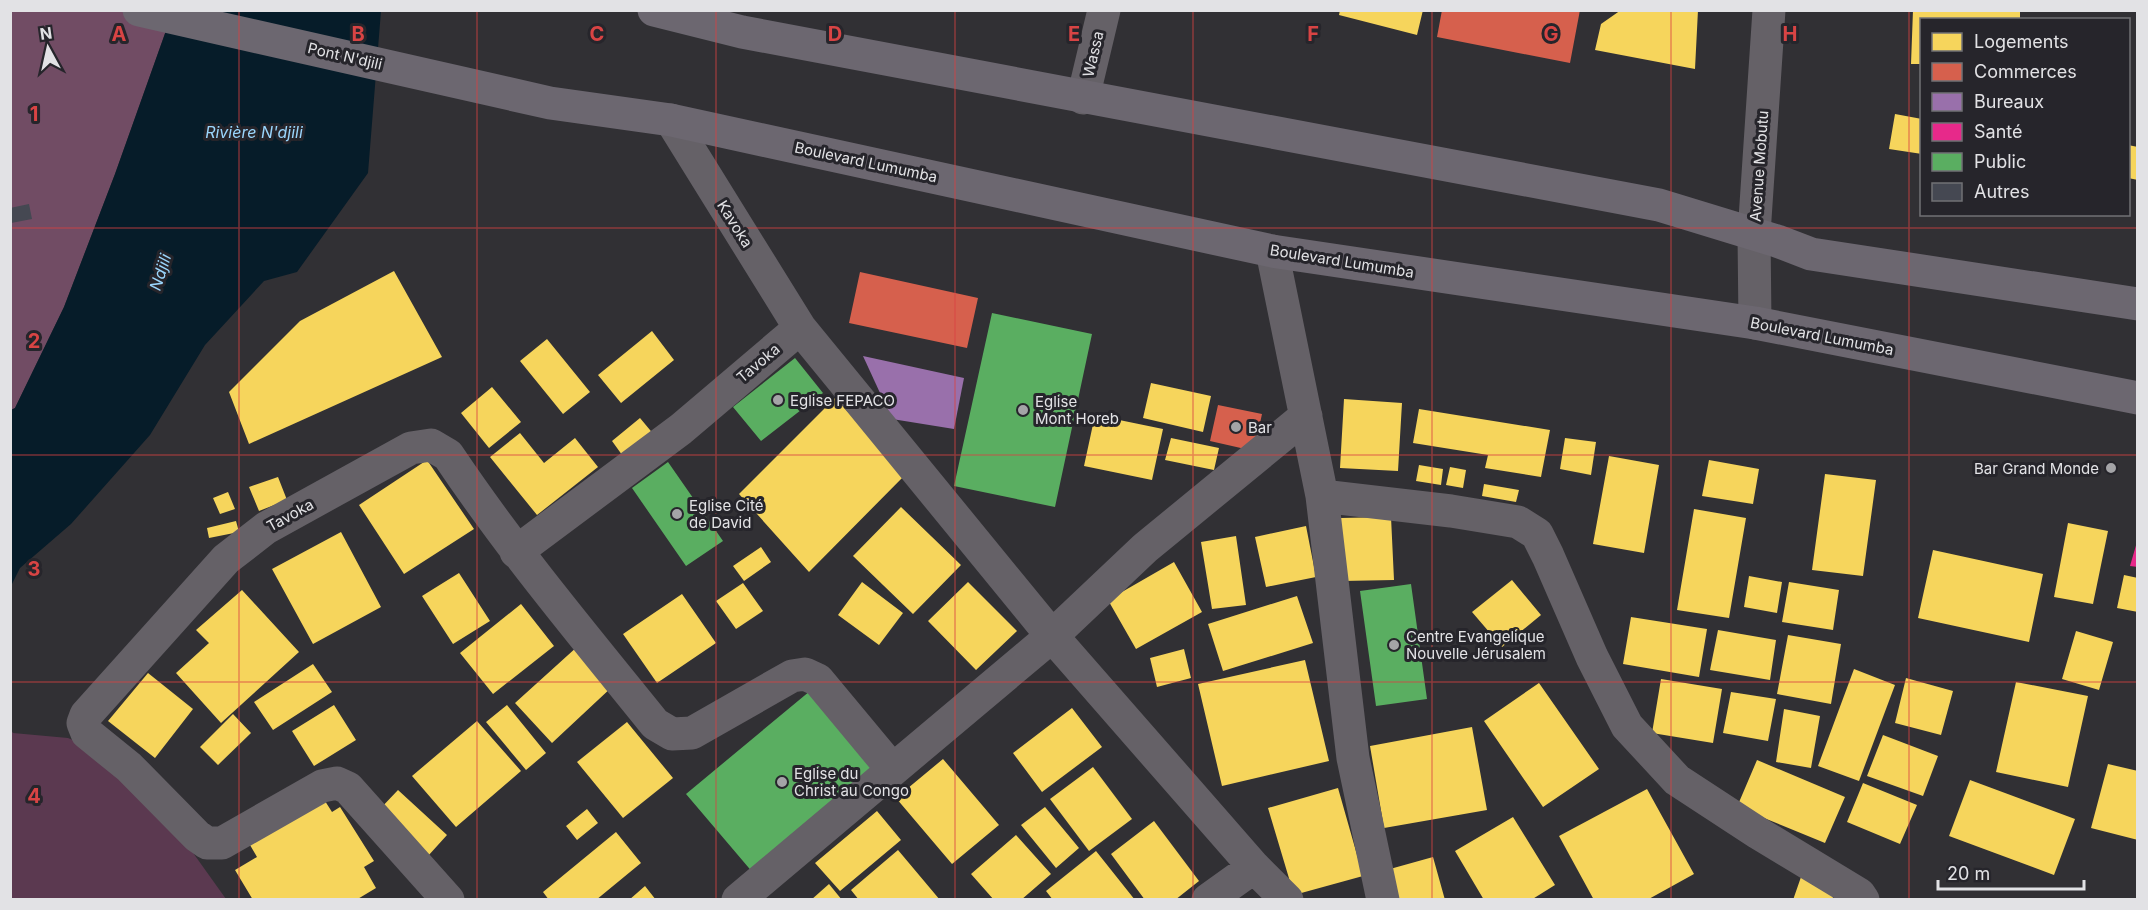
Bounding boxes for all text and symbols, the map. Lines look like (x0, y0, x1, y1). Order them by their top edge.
north arrow (18, 18, 78, 78)
legend (1920, 18, 2130, 216)
text: N (38, 22, 53, 44)
text: A (112, 22, 127, 46)
text: B (351, 22, 365, 46)
text: C (590, 22, 604, 46)
text: D (828, 22, 842, 46)
text: E (1068, 22, 1080, 46)
text: F (1307, 22, 1319, 46)
text: G (1543, 22, 1559, 46)
text: H (1783, 22, 1797, 46)
street label: Wassa (1078, 29, 1108, 79)
text: Logements (1974, 31, 2069, 52)
street label: Pont N'djili (306, 38, 384, 74)
text: Commerces (1974, 61, 2077, 82)
text: Bureaux (1974, 91, 2044, 112)
text: 1 (30, 102, 38, 126)
street label: Avenue Mobutu (1746, 110, 1772, 222)
text: Santé (1974, 121, 2023, 142)
water label: Rivière N'djili (205, 122, 304, 142)
street label: Boulevard Lumumba (793, 138, 939, 186)
text: Public (1974, 151, 2026, 172)
text: Autres (1974, 181, 2029, 202)
street label: Kavoka (713, 197, 757, 251)
street label: Boulevard Lumumba (1269, 240, 1415, 282)
water label: Ndjili (145, 250, 176, 293)
street label: Boulevard Lumumba (1749, 313, 1895, 359)
text: 2 (28, 329, 40, 353)
street label: Tavoka (733, 339, 783, 387)
place label: Eglise FEPACO (790, 391, 895, 410)
place label: Eglise Mont Horeb (1035, 392, 1119, 428)
marker: Eglise FEPACO (771, 393, 785, 407)
marker: Eglise Mont Horeb (1016, 403, 1030, 417)
place label: Bar (1248, 418, 1272, 437)
marker: Bar (1229, 420, 1243, 434)
place label: Bar Grand Monde (1974, 459, 2099, 478)
marker: Bar Grand Monde (2104, 461, 2118, 475)
street label: Tavoka (263, 494, 317, 536)
place label: Eglise Cité de David (689, 496, 763, 532)
marker: Eglise Cité de David (670, 507, 684, 521)
text: 3 (28, 557, 40, 581)
place label: Centre Evangelique Nouvelle Jérusalem (1406, 627, 1546, 663)
marker: Centre Evangelique Nouvelle Jérusalem (1387, 638, 1401, 652)
place label: Eglise du Christ au Congo (794, 764, 909, 800)
marker: Eglise du Christ au Congo (775, 775, 789, 789)
text: 4 (27, 784, 41, 808)
scale bar (1938, 853, 2084, 891)
text: 20 m (1947, 863, 1990, 884)

